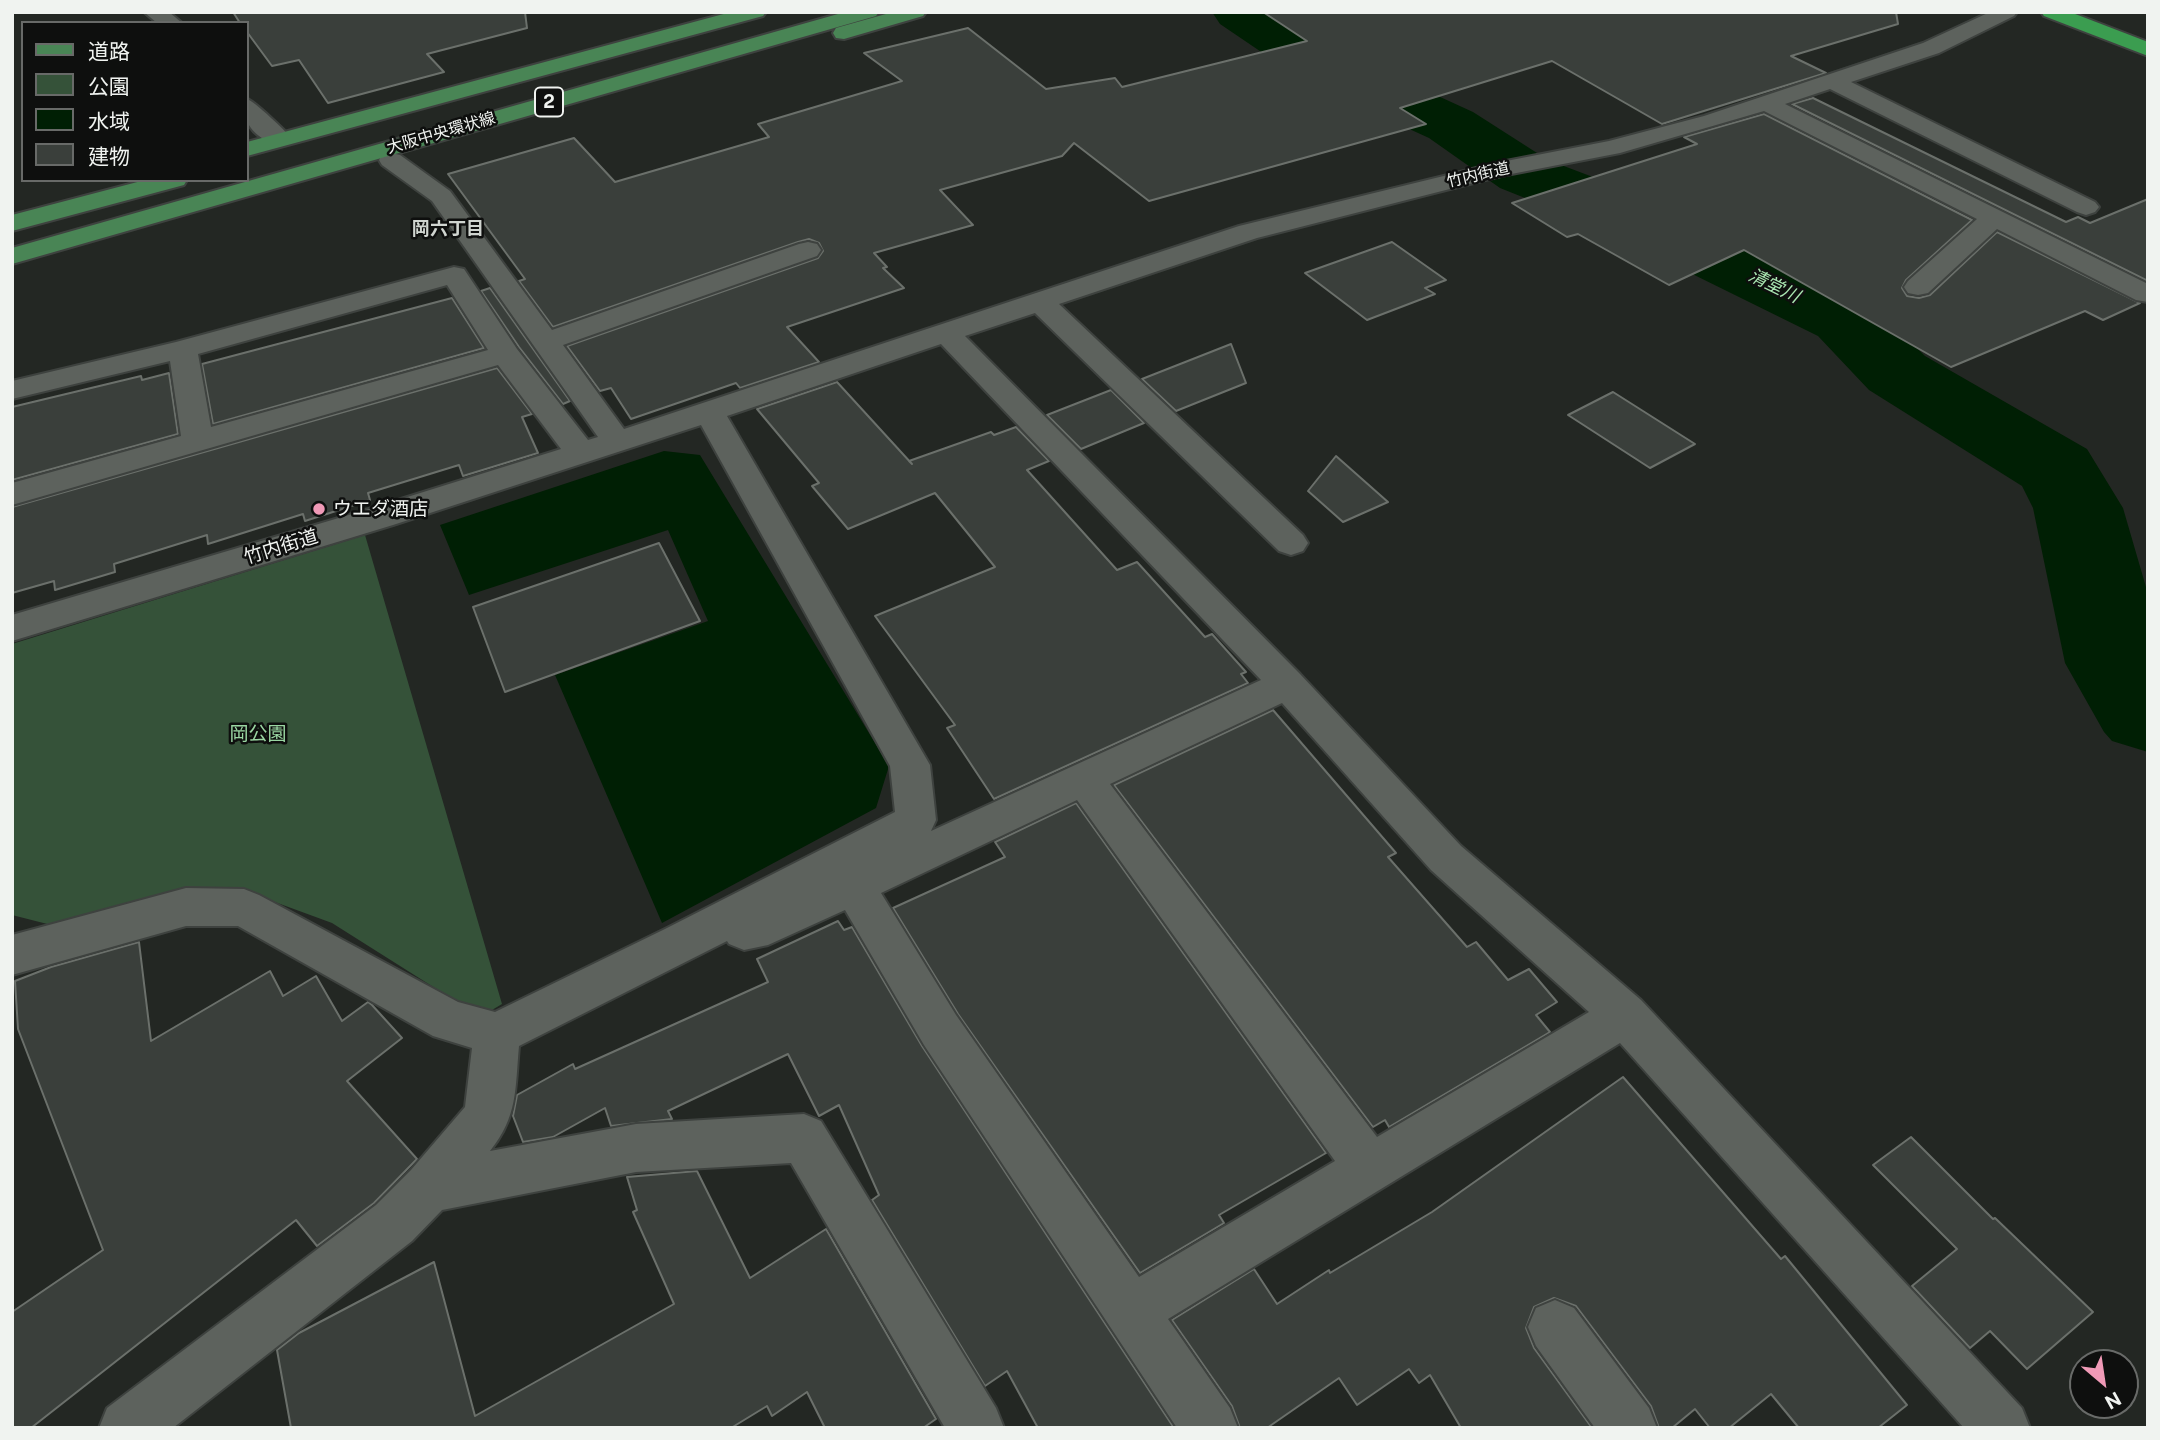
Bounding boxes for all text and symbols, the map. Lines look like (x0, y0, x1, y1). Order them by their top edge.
legend (21, 21, 248, 182)
text: 道路 (88, 39, 130, 64)
text: 公園 (88, 74, 130, 99)
road number: 2 (535, 88, 563, 116)
street label: 大阪中央環状線 (385, 108, 497, 158)
text: 水域 (88, 109, 130, 134)
text: 建物 (88, 144, 130, 169)
street label: 竹内街道 (1445, 158, 1511, 192)
district label: 岡六丁目 (412, 218, 484, 240)
water label: 清堂川 (1745, 264, 1803, 308)
place label: ウエダ酒店 (333, 498, 428, 520)
marker: ウエダ酒店 (311, 501, 327, 517)
street label: 竹内街道 (241, 525, 321, 569)
park label: 岡公園 (230, 723, 286, 745)
north arrow (2069, 1349, 2139, 1419)
text: N (2101, 1387, 2125, 1414)

